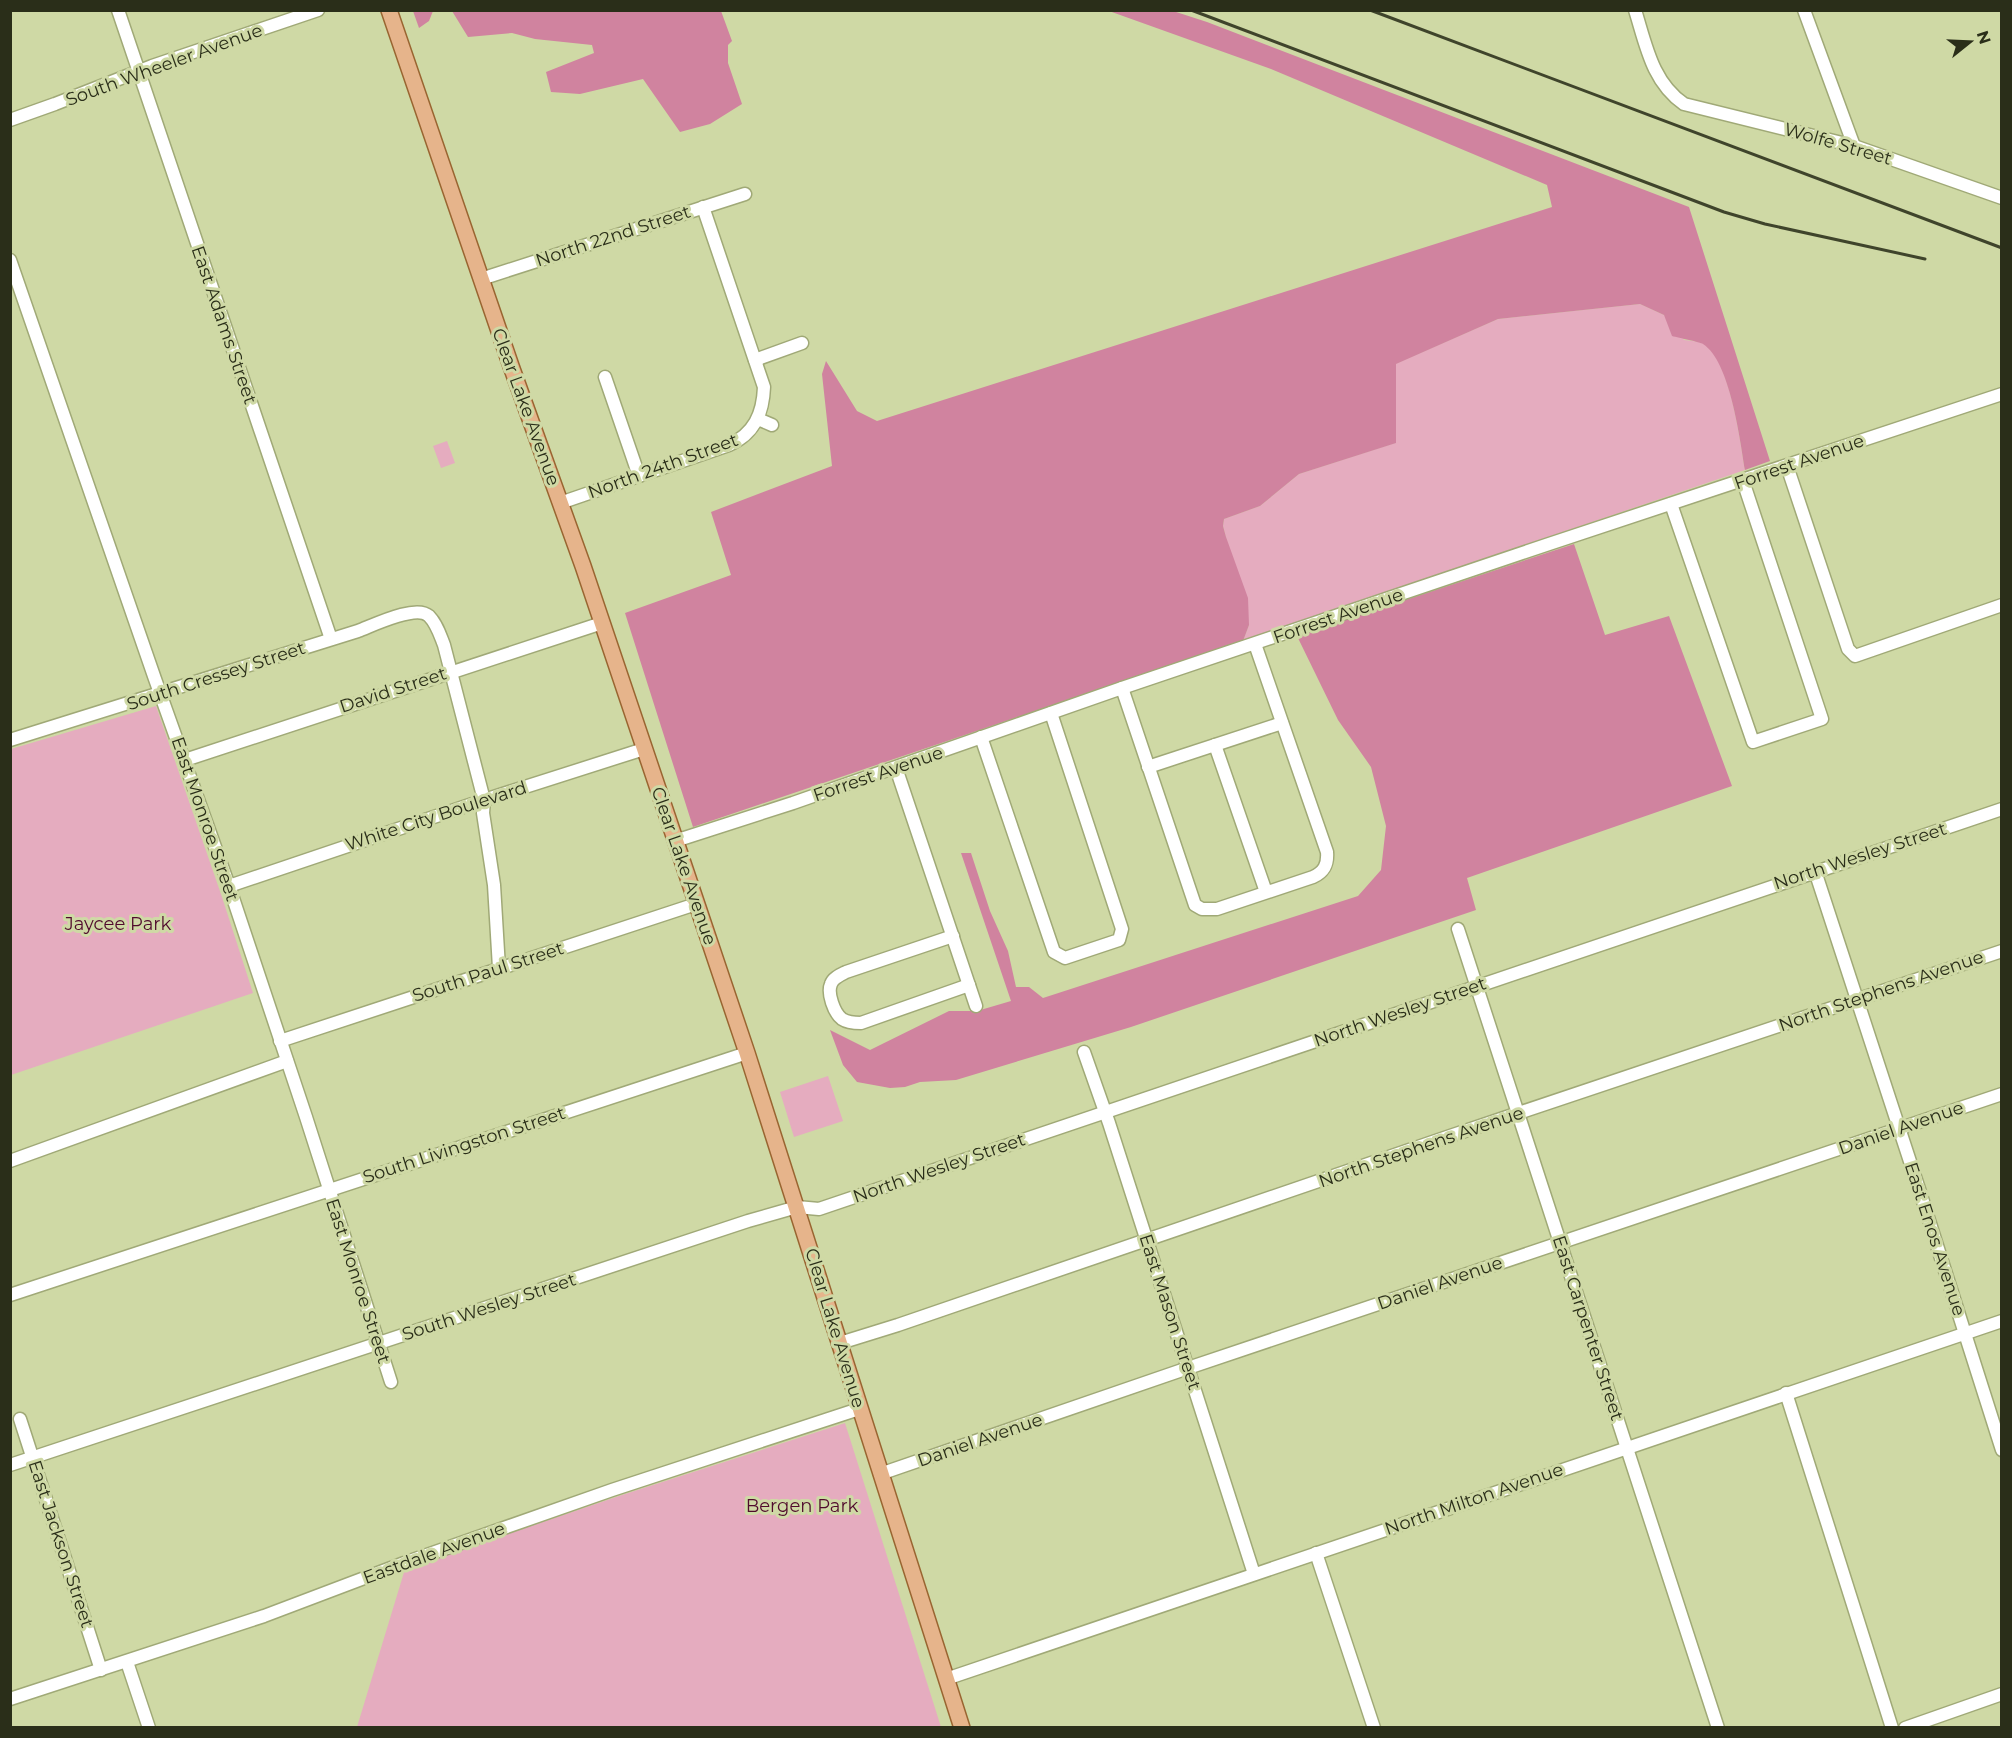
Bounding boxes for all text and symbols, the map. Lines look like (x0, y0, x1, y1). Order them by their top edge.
north arrow (1940, 12, 2000, 72)
street label: South Wheeler Avenue (63, 19, 266, 111)
text: N (1973, 28, 1995, 47)
street label: Wolfe Street (1782, 118, 1894, 170)
street label: North 22nd Street (533, 201, 693, 271)
street label: East Adams Street (187, 243, 261, 407)
street label: Clear Lake Avenue (487, 325, 565, 489)
street label: North 24th Street (585, 429, 741, 503)
street label: Forrest Avenue (1731, 429, 1867, 495)
street label: Forrest Avenue (1270, 583, 1406, 649)
street label: South Cressey Street (124, 637, 308, 715)
street label: David Street (337, 662, 449, 718)
street label: East Monroe Street (167, 734, 243, 904)
street label: Forrest Avenue (810, 741, 946, 807)
street label: White City Boulevard (343, 776, 529, 856)
street label: Clear Lake Avenue (647, 784, 721, 948)
street label: North Wesley Street (1771, 818, 1949, 894)
park label: Jaycee Park (64, 913, 171, 935)
street label: South Paul Street (409, 937, 567, 1007)
street label: North Stephens Avenue (1776, 946, 1987, 1036)
street label: North Wesley Street (1311, 972, 1489, 1052)
street label: Daniel Avenue (1836, 1096, 1967, 1160)
street label: South Livingston Street (360, 1102, 568, 1188)
street label: North Stephens Avenue (1316, 1102, 1527, 1192)
street label: North Wesley Street (850, 1128, 1028, 1208)
street label: East Enos Avenue (1900, 1159, 1970, 1319)
street label: East Monroe Street (321, 1196, 395, 1366)
street label: East Mason Street (1134, 1231, 1206, 1393)
street label: East Carpenter Street (1548, 1233, 1628, 1423)
street label: Clear Lake Avenue (800, 1245, 870, 1411)
street label: Daniel Avenue (1375, 1251, 1506, 1315)
street label: South Wesley Street (399, 1268, 579, 1346)
street label: Daniel Avenue (915, 1408, 1046, 1472)
street label: East Jackson Street (24, 1457, 98, 1631)
street label: North Milton Avenue (1382, 1458, 1566, 1540)
park label: Bergen Park (746, 1495, 859, 1517)
street label: Eastdale Avenue (360, 1517, 508, 1589)

